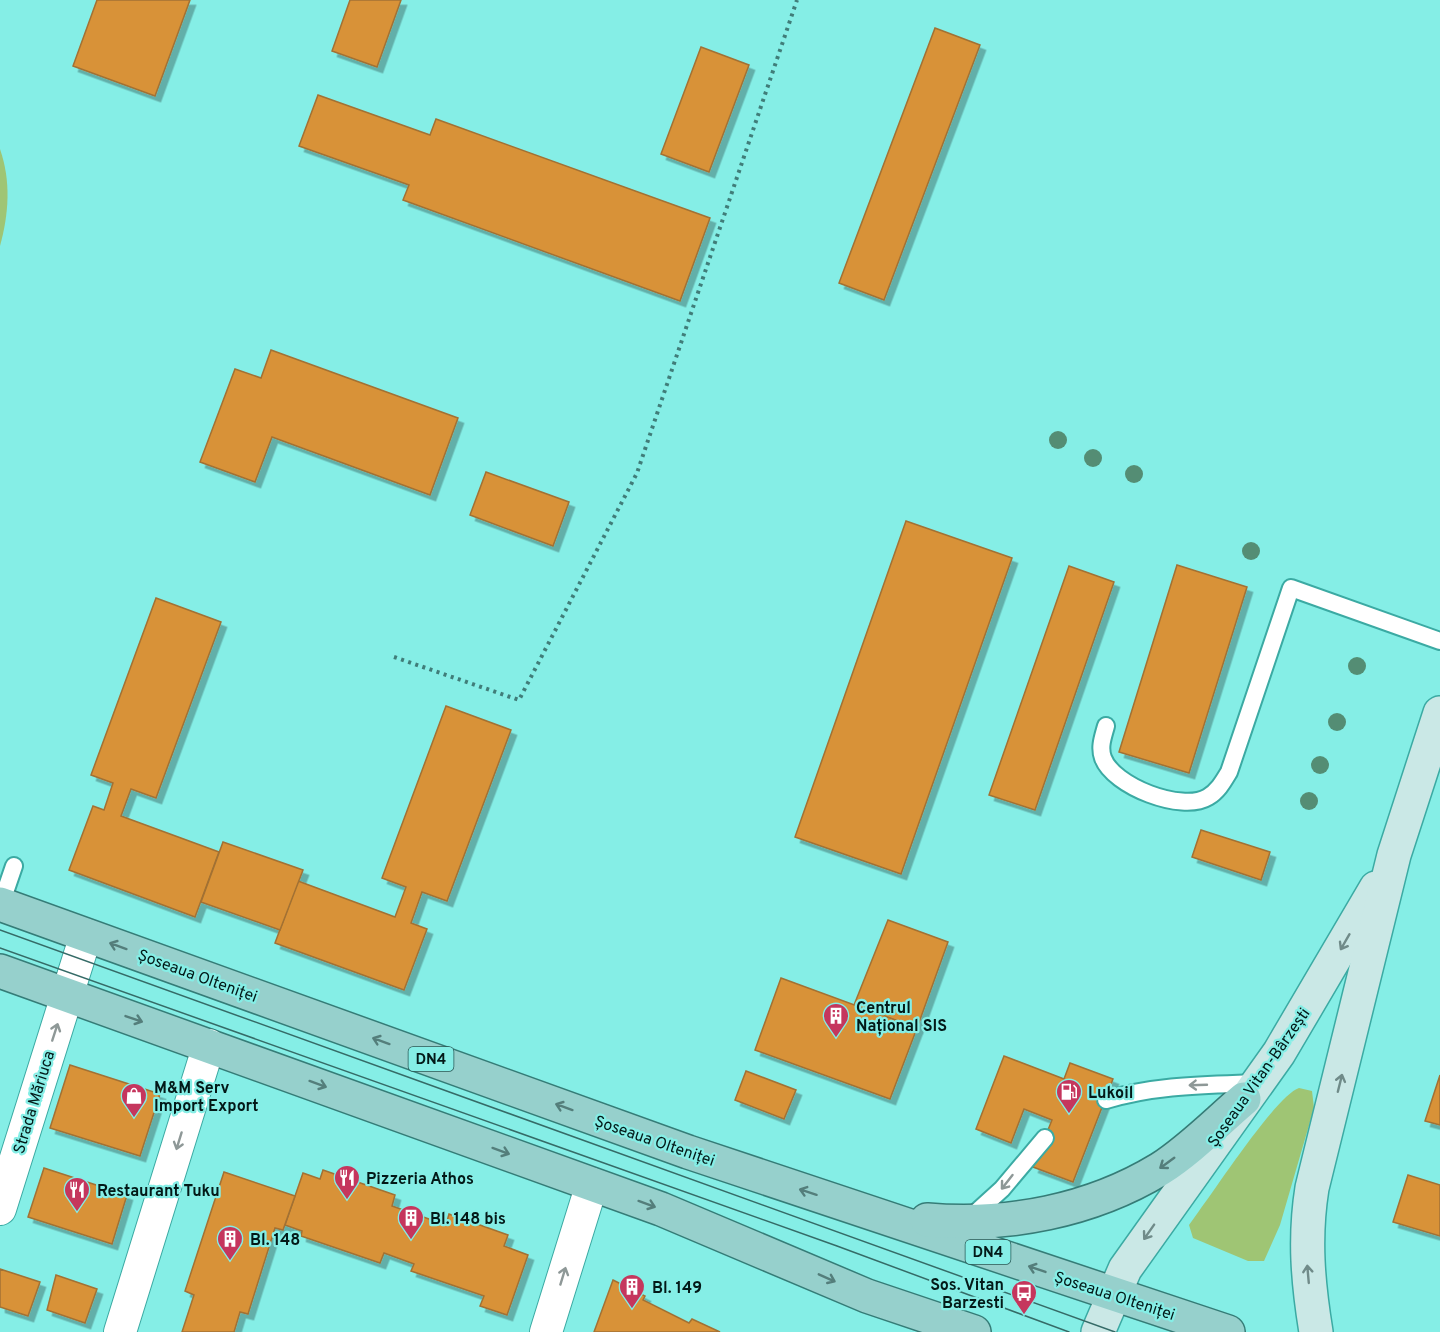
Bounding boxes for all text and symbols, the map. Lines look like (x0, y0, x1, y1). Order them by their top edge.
one-way arrow (1339, 933, 1350, 951)
one-way arrow (110, 940, 128, 951)
street label: Șoseaua Olteniței (135, 946, 260, 1008)
place label: Centrul Național SIS (856, 999, 947, 1037)
building icon: Centrul Național SIS (821, 1001, 851, 1039)
street label: Șoseaua Vitan-Bârzești (1204, 1005, 1315, 1152)
one-way arrow (124, 1014, 143, 1025)
one-way arrow (50, 1023, 61, 1042)
one-way arrow (372, 1035, 391, 1046)
road number: DN4 (408, 1047, 454, 1071)
street label: Strada Măriuca (10, 1049, 60, 1157)
one-way arrow (1334, 1074, 1346, 1093)
fuel station icon: Lukoil (1054, 1077, 1084, 1115)
place label: M&M Serv Import Export (154, 1079, 259, 1117)
one-way arrow (308, 1080, 327, 1091)
one-way arrow (1188, 1080, 1208, 1091)
shop icon: M&M Serv Import Export (119, 1081, 149, 1119)
place label: Lukoil (1088, 1084, 1133, 1104)
one-way arrow (555, 1101, 574, 1112)
street label: Șoseaua Olteniței (592, 1112, 717, 1172)
one-way arrow (173, 1131, 184, 1150)
one-way arrow (491, 1146, 510, 1157)
one-way arrow (1160, 1157, 1176, 1169)
restaurant icon: Pizzeria Athos (332, 1163, 362, 1201)
place label: Pizzeria Athos (366, 1170, 474, 1190)
one-way arrow (1000, 1174, 1013, 1190)
restaurant icon: Restaurant Tuku (62, 1175, 92, 1213)
place label: Restaurant Tuku (97, 1182, 220, 1202)
one-way arrow (799, 1186, 818, 1197)
one-way arrow (637, 1199, 655, 1210)
building icon: Bl. 148 bis (396, 1203, 426, 1241)
place label: Bl. 148 bis (430, 1210, 506, 1230)
one-way arrow (1143, 1223, 1155, 1239)
building icon: Bl. 148 (215, 1224, 245, 1262)
place label: Bl. 148 (250, 1231, 300, 1251)
road number: DN4 (966, 1240, 1010, 1264)
one-way arrow (1028, 1262, 1047, 1273)
one-way arrow (1302, 1265, 1313, 1285)
one-way arrow (558, 1267, 569, 1286)
street label: Șoseaua Olteniței (1051, 1268, 1177, 1326)
building icon: Bl. 149 (617, 1272, 647, 1310)
one-way arrow (818, 1272, 836, 1284)
place label: Sos. Vitan Barzesti (930, 1276, 1004, 1314)
bus stop icon: Sos. Vitan Barzesti (1009, 1278, 1039, 1316)
place label: Bl. 149 (652, 1279, 702, 1299)

